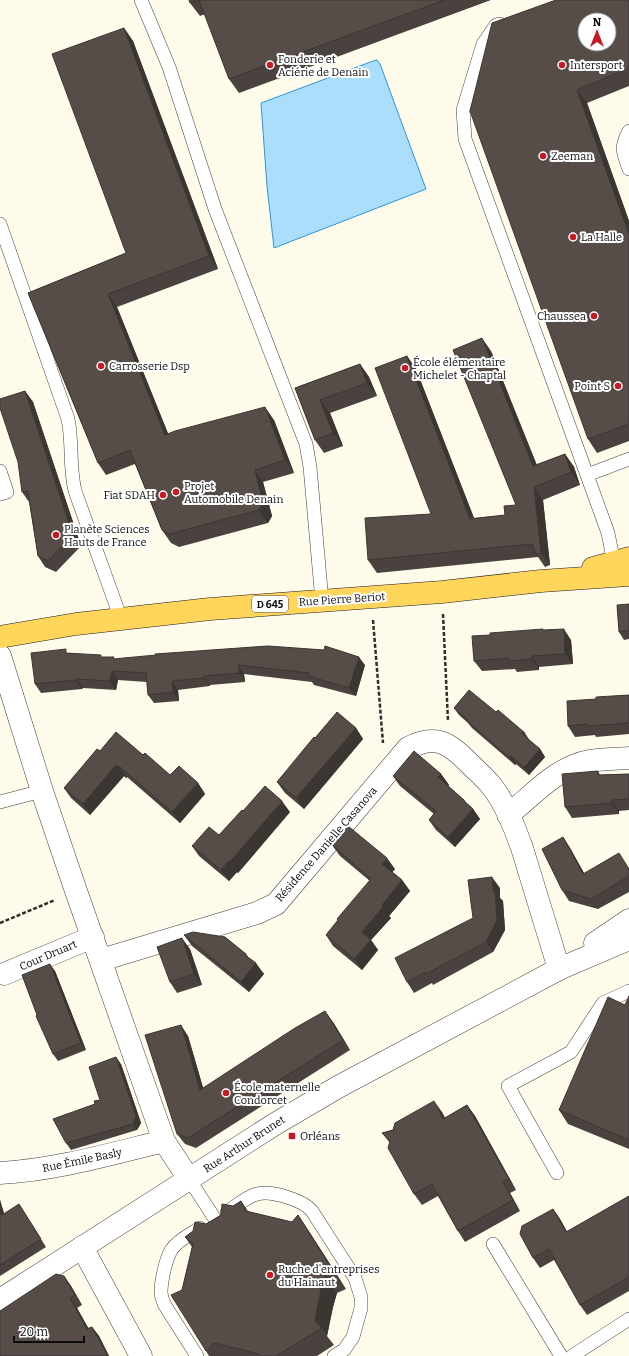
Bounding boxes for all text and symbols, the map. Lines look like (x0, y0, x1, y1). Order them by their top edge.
north arrow (577, 12, 617, 52)
text: N (593, 16, 602, 29)
place label: Fonderie et Aciérie de Denain (278, 53, 368, 79)
place label: Intersport (570, 59, 622, 72)
marker: Fonderie et Aciérie de Denain (265, 60, 275, 70)
marker: Intersport (557, 60, 567, 70)
place label: Zeeman (551, 150, 593, 163)
marker: Zeeman (538, 151, 548, 161)
place label: La Halle (581, 231, 622, 244)
marker: La Halle (568, 232, 578, 242)
place label: Chaussea (537, 310, 586, 323)
marker: Chaussea (589, 311, 599, 321)
place label: École élémentaire Michelet - Chaptal (413, 355, 506, 382)
place label: Carrosserie Dsp (109, 360, 190, 373)
marker: Carrosserie Dsp (96, 361, 106, 371)
marker: École élémentaire Michelet - Chaptal (400, 363, 410, 373)
place label: Point S (574, 380, 610, 393)
marker: Point S (613, 381, 623, 391)
place label: Projet Automobile Denain (184, 480, 283, 506)
marker: Projet Automobile Denain (171, 487, 181, 497)
place label: Fiat SDAH (103, 489, 155, 502)
marker: Fiat SDAH (158, 490, 168, 500)
place label: Planète Sciences Hauts de France (64, 523, 149, 549)
marker: Planète Sciences Hauts de France (51, 530, 61, 540)
street label: Rue Pierre Beriot (298, 590, 386, 609)
road number: D 645 (252, 596, 288, 612)
street label: Résidence Danielle Casanova (273, 784, 380, 904)
street label: Cour Druart (17, 938, 79, 973)
place label: École maternelle Condorcet (234, 1080, 320, 1107)
marker: École maternelle Condorcet (221, 1088, 231, 1098)
street label: Rue Arthur Brunet (201, 1113, 287, 1176)
place label: Orléans (300, 1130, 340, 1143)
marker: Orléans (287, 1131, 297, 1141)
street label: Rue Émile Basly (41, 1145, 123, 1175)
place label: Ruche d'entreprises du Hainaut (278, 1263, 380, 1289)
marker: Ruche d'entreprises du Hainaut (265, 1270, 275, 1280)
scale bar (14, 1318, 84, 1344)
text: 20 m (20, 1325, 49, 1339)

